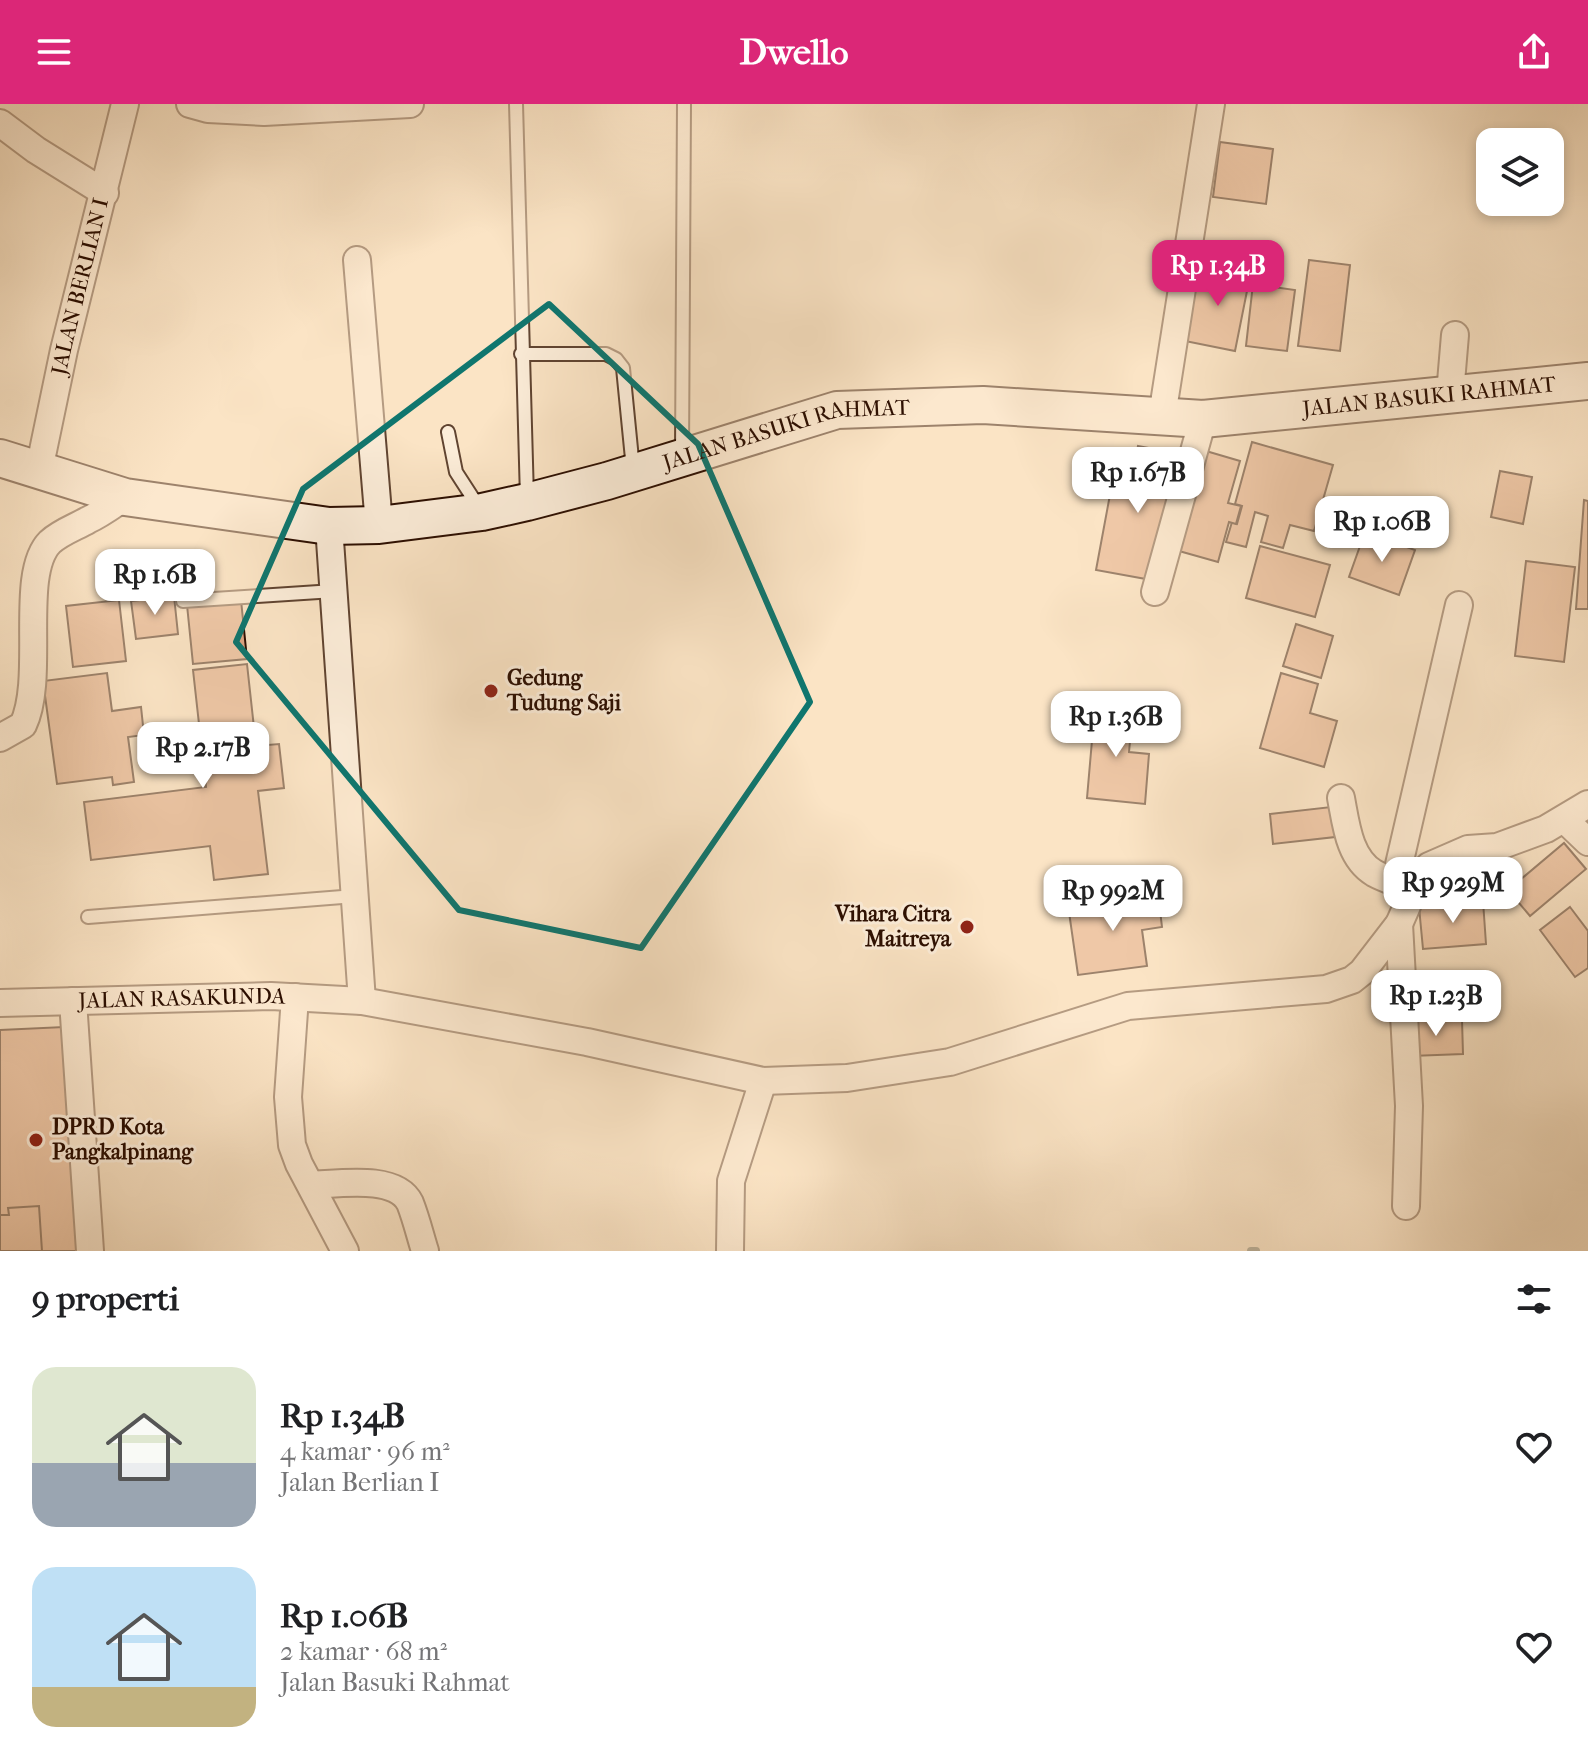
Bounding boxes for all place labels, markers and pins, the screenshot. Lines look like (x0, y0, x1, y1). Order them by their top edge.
pin: Rp 1.34B (1135, 240, 1301, 308)
pin: Rp 1.67B (1055, 447, 1221, 515)
pin: Rp 1.06B (1299, 496, 1465, 564)
pin: Rp 1.6B (81, 549, 229, 617)
place label: Gedung Tudung Saji (506, 665, 621, 716)
marker: Gedung Tudung Saji (482, 682, 500, 700)
pin: Rp 1.36B (1033, 691, 1199, 759)
pin: Rp 2.17B (120, 722, 286, 790)
pin: Rp 929M (1379, 857, 1527, 925)
pin: Rp 992M (1039, 865, 1187, 933)
place label: Vihara Citra Maitreya (834, 901, 952, 952)
marker: Vihara Citra Maitreya (958, 918, 976, 936)
pin: Rp 1.23B (1353, 970, 1519, 1038)
place label: DPRD Kota Pangkalpinang (52, 1114, 194, 1165)
marker: DPRD Kota Pangkalpinang (27, 1131, 45, 1149)

